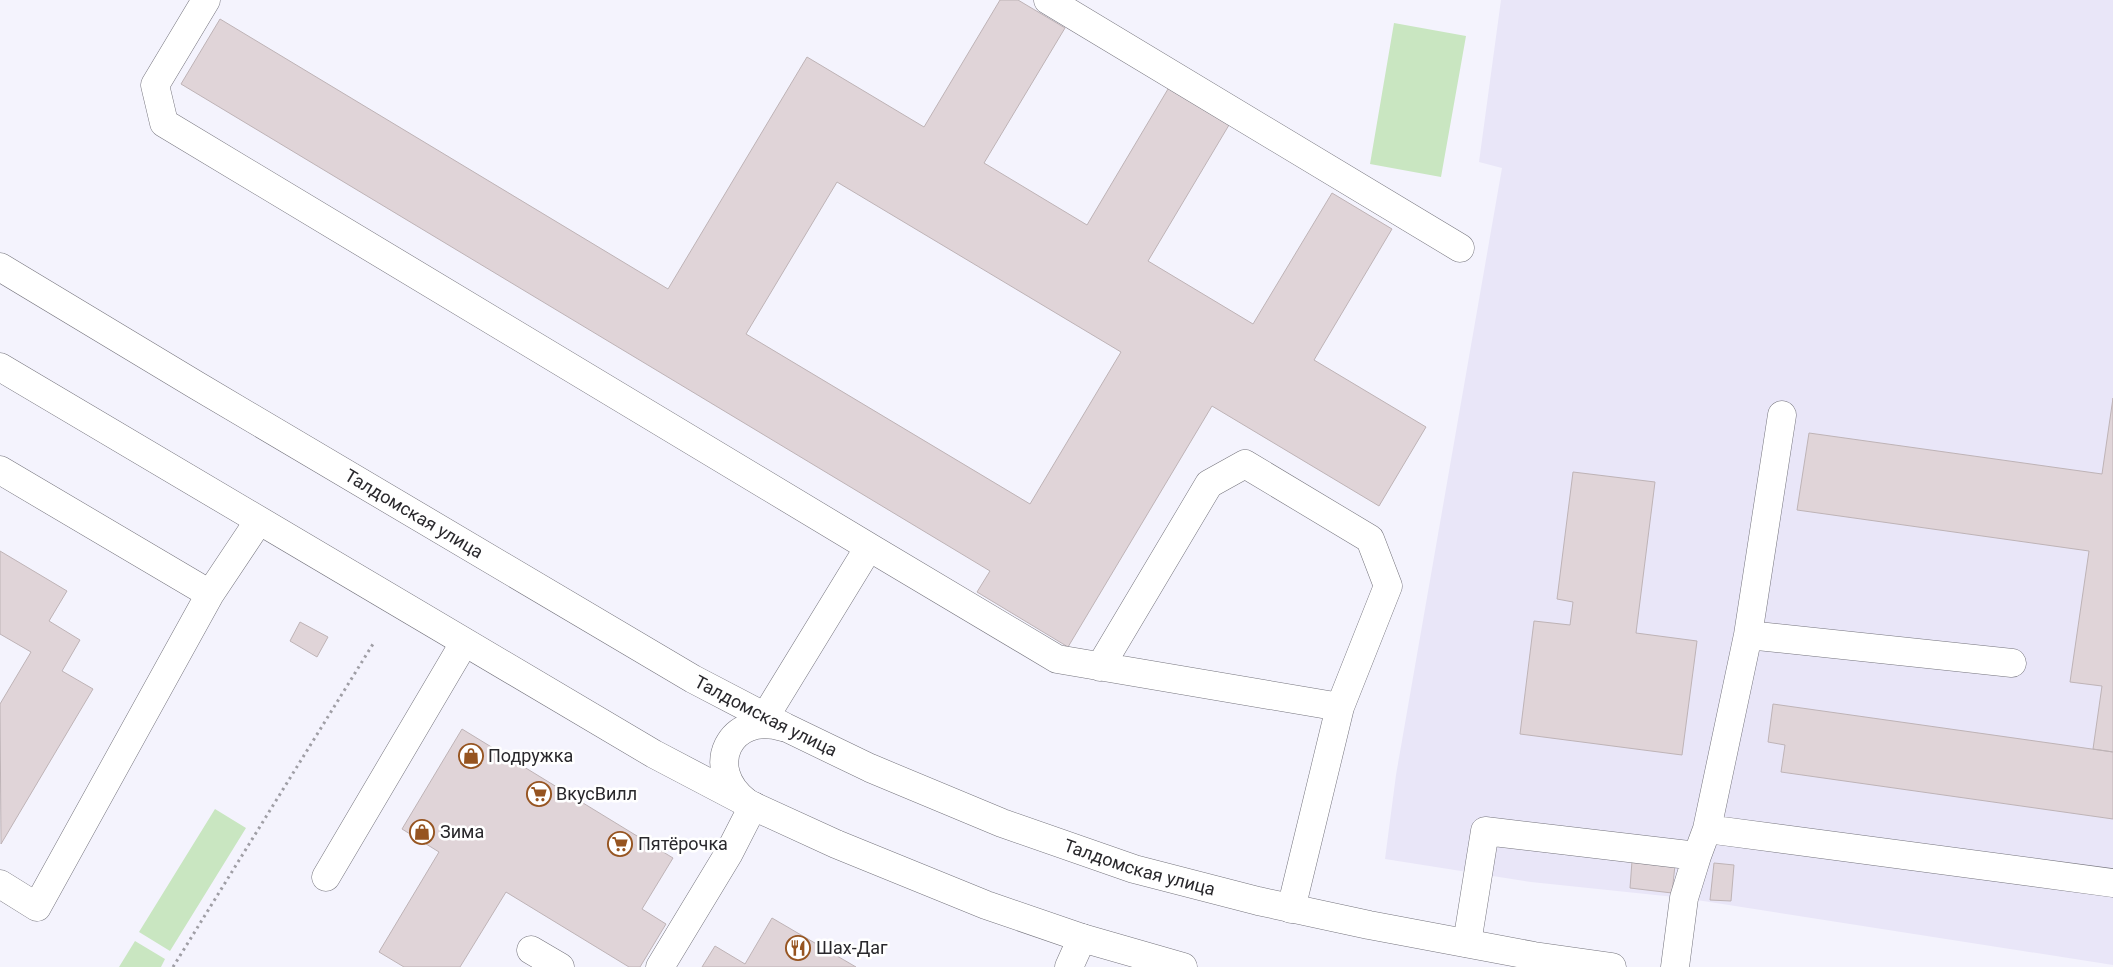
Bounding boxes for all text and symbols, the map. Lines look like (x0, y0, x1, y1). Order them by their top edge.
street label: Талдомская улица (341, 464, 487, 563)
street label: Талдомская улица (691, 671, 841, 761)
shop icon: Подружка (458, 743, 484, 769)
place label: Подружка (488, 745, 573, 766)
supermarket icon: ВкусВилл (526, 781, 552, 807)
place label: ВкусВилл (556, 783, 637, 804)
shop icon: Зима (409, 819, 435, 845)
place label: Зима (440, 821, 484, 842)
supermarket icon: Пятёрочка (607, 831, 633, 857)
place label: Пятёрочка (638, 833, 728, 854)
street label: Талдомская улица (1061, 834, 1218, 900)
restaurant icon: Шах-Даг (785, 935, 811, 961)
place label: Шах-Даг (816, 937, 888, 958)

